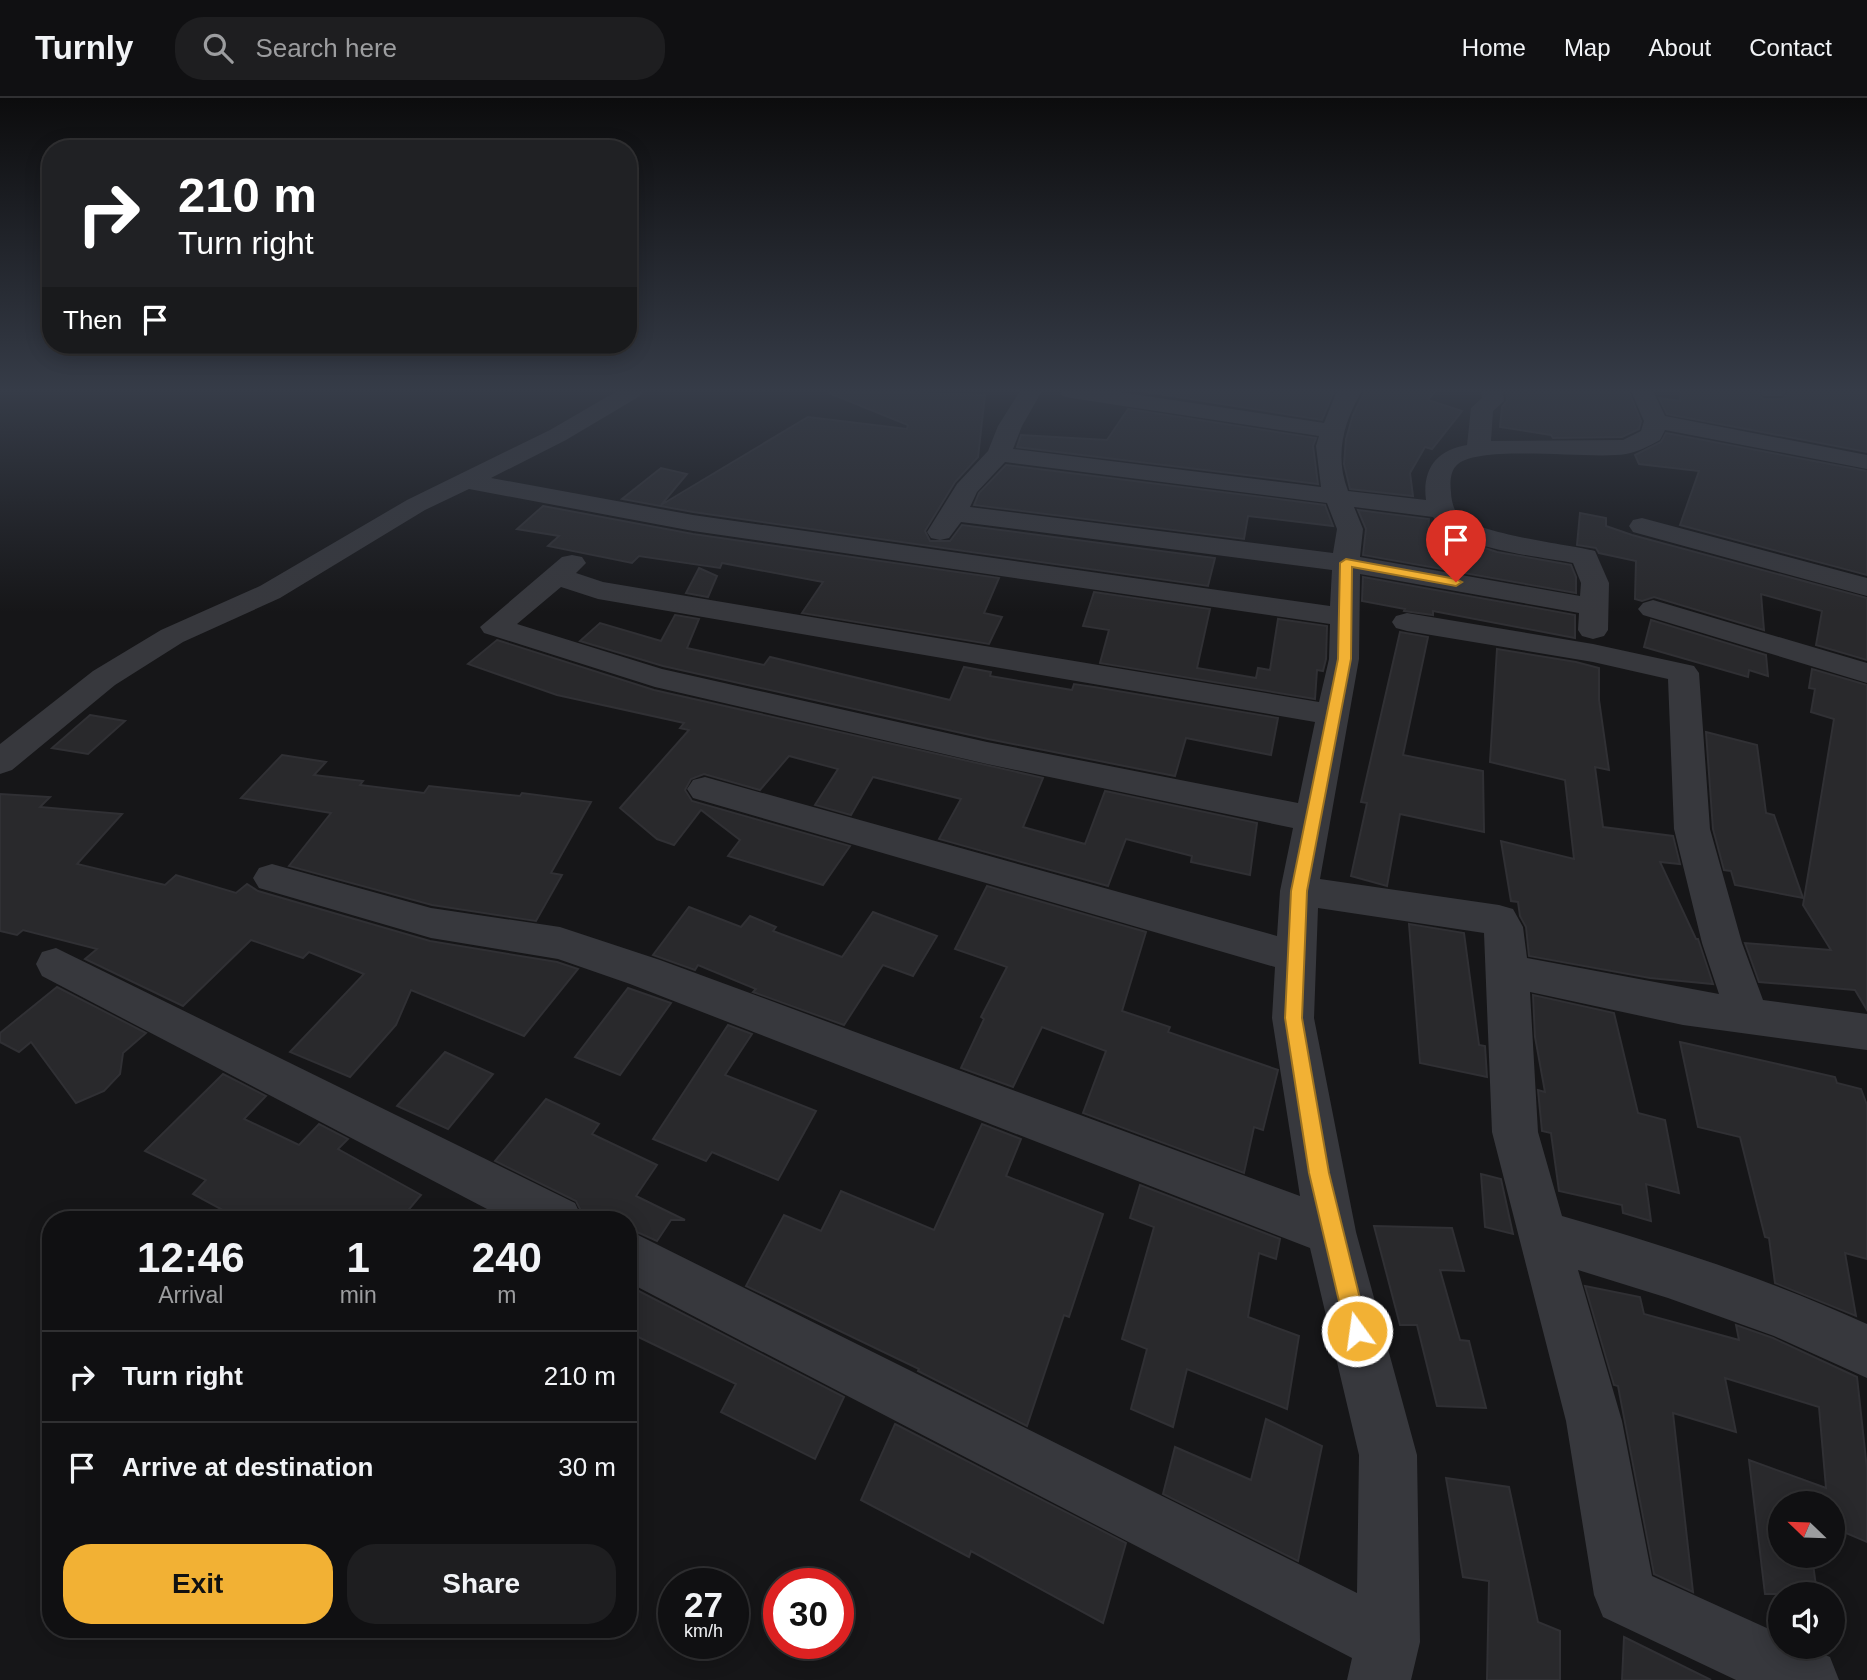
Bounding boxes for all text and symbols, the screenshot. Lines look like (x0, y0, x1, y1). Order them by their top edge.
search box (175, 17, 665, 80)
text: Turnly (35, 29, 133, 66)
icon: search (199, 29, 237, 67)
text: Search here (255, 33, 397, 63)
text: Home (1462, 34, 1526, 61)
text: Map (1564, 34, 1611, 61)
text: About (1649, 34, 1711, 61)
text: Contact (1749, 34, 1832, 61)
icon: right (63, 168, 154, 259)
text: 210 m (178, 168, 317, 222)
text: Turn right (178, 225, 314, 261)
icon: arrive (136, 301, 174, 339)
text: Then (63, 305, 122, 335)
pin (1426, 510, 1486, 582)
icon: arrive (1437, 521, 1475, 559)
text: 12:46 (137, 1234, 245, 1281)
text: 1 (346, 1234, 370, 1281)
text: 240 (472, 1234, 542, 1281)
text: Arrival (158, 1282, 223, 1308)
text: min (340, 1282, 377, 1308)
text: m (497, 1282, 516, 1308)
position arrow (1320, 1294, 1394, 1368)
icon: right (63, 1358, 101, 1396)
text: Turn right (122, 1361, 243, 1391)
text: 210 m (544, 1361, 616, 1391)
icon: arrive (63, 1449, 101, 1487)
text: Arrive at destination (122, 1452, 373, 1482)
text: 30 m (558, 1452, 616, 1482)
north arrow (1768, 1491, 1844, 1568)
map controls (1768, 1491, 1845, 1659)
button: Exit (63, 1544, 333, 1624)
button: Share (347, 1544, 616, 1624)
speed limit sign: 30 (763, 1568, 854, 1659)
button: sound (1768, 1582, 1845, 1659)
text: 27 (684, 1585, 723, 1624)
text: km/h (684, 1621, 723, 1641)

